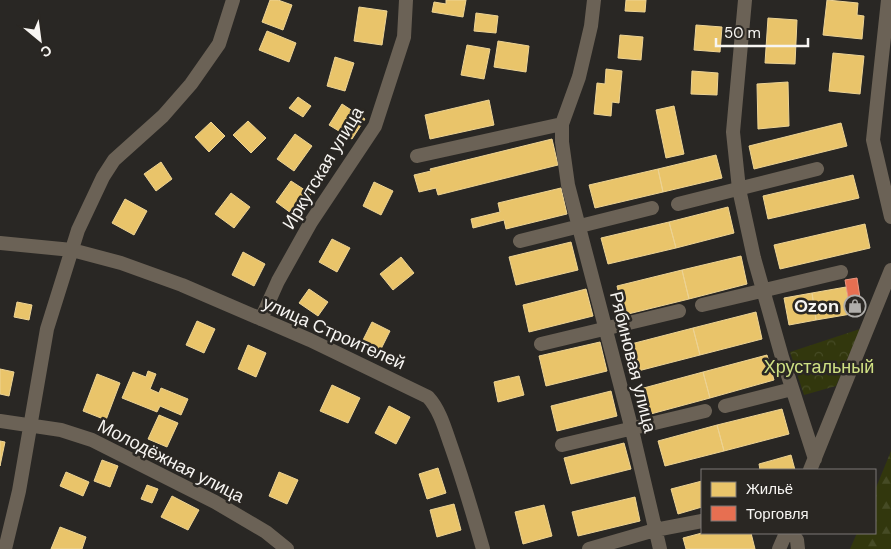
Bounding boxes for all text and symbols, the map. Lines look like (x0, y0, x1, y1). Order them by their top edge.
north arrow (15, 15, 65, 65)
scale bar (716, 15, 808, 47)
text: 50 m (724, 23, 761, 43)
text: С (38, 41, 55, 62)
street label: Иркутская улица (277, 101, 370, 234)
street label: Рябиновая улица (604, 289, 662, 436)
street label: улица Строителей (259, 291, 409, 375)
place label: Ozon (794, 294, 839, 318)
shop icon: Ozon (843, 294, 867, 318)
park label: Хрустальный (764, 355, 874, 379)
street label: Молодёжная улица (94, 414, 249, 509)
legend (701, 469, 876, 534)
text: Жильё (746, 479, 793, 499)
text: Торговля (746, 504, 809, 524)

